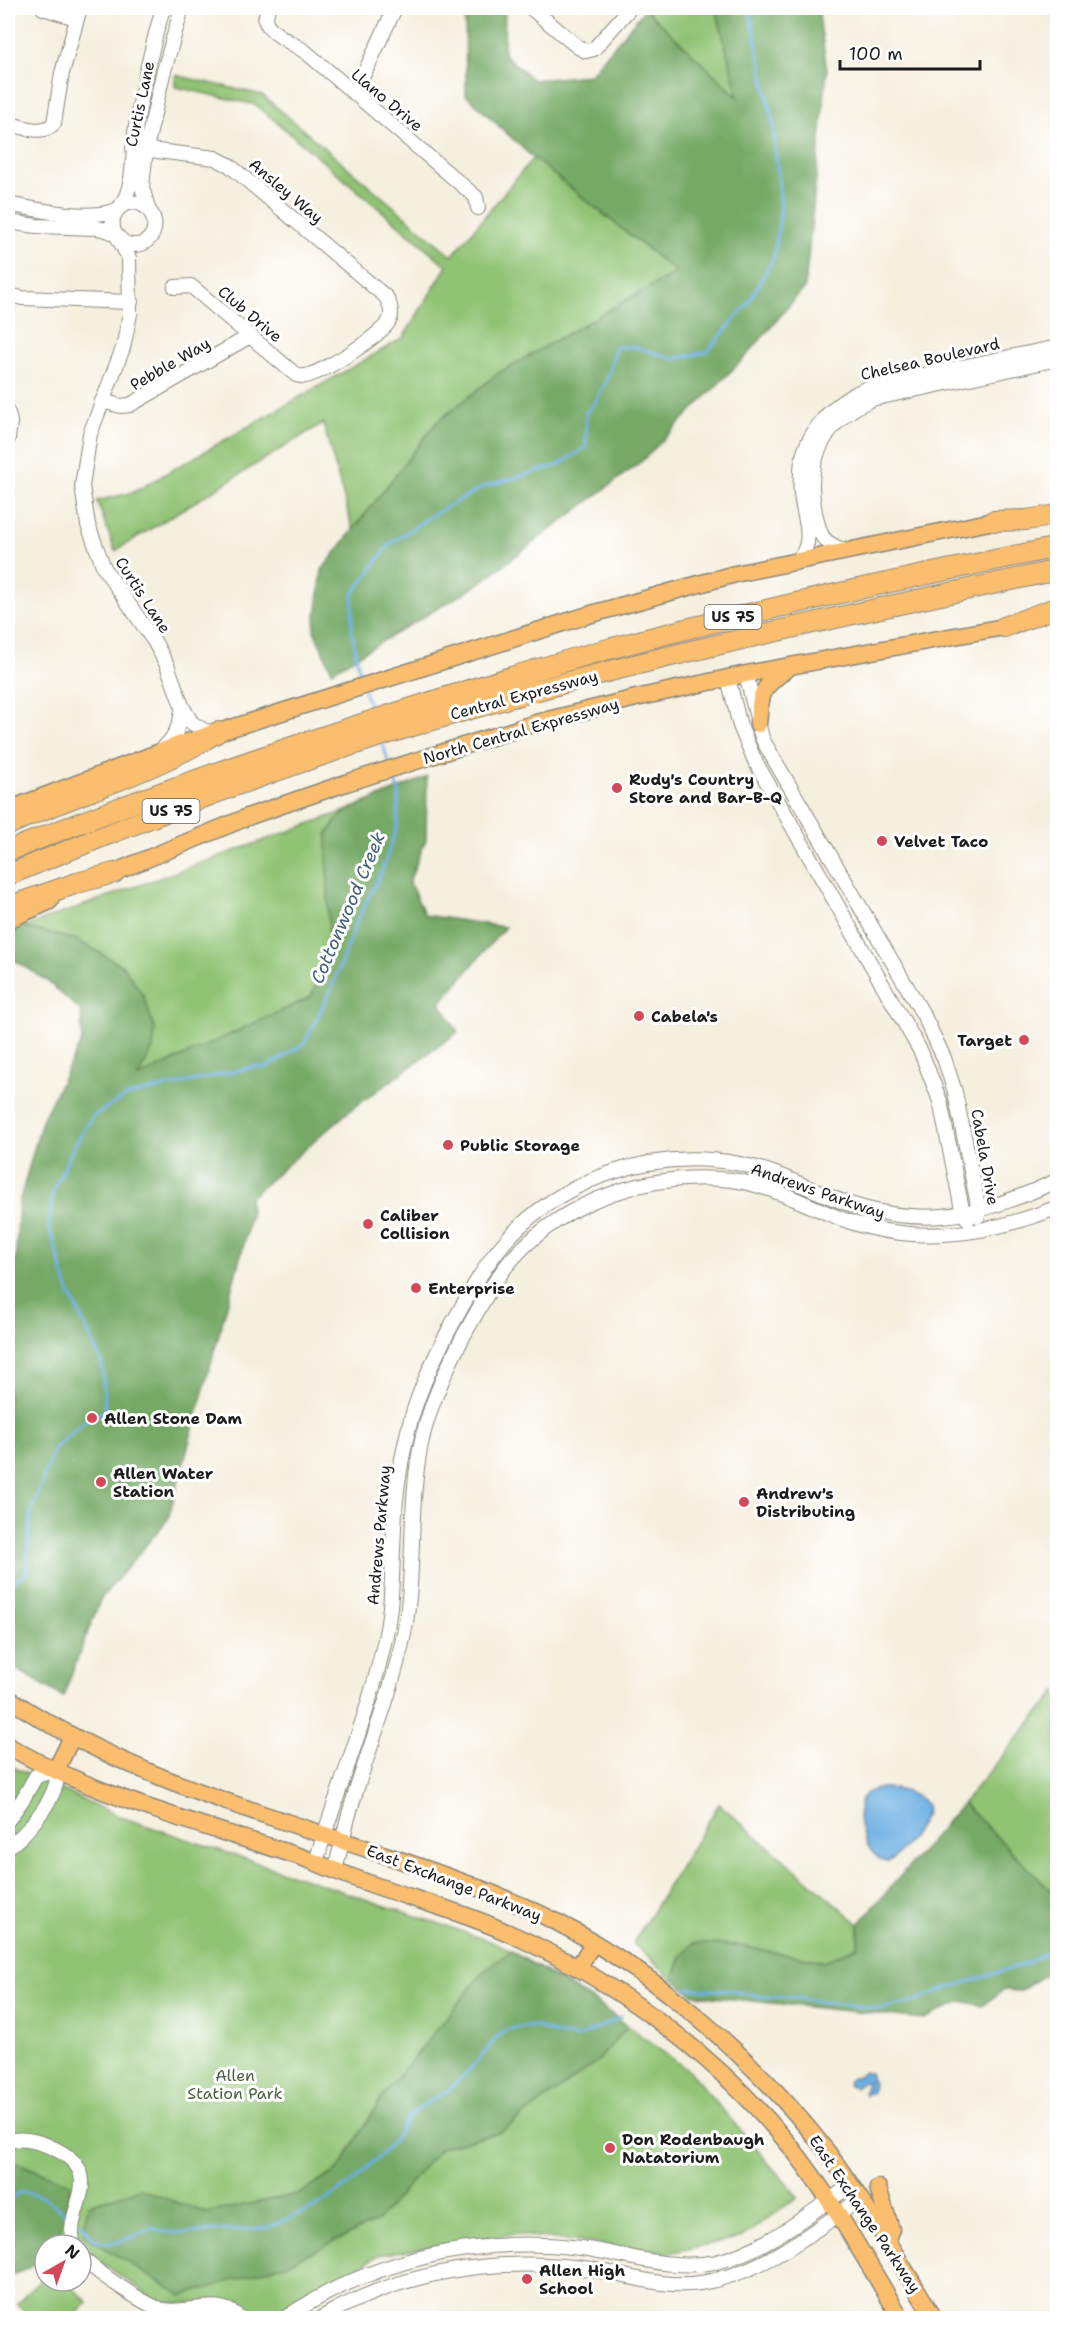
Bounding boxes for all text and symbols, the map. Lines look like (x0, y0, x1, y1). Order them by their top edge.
scale bar (840, 33, 980, 71)
text: 100 m (849, 42, 903, 66)
street label: Curtis Lane (121, 59, 159, 149)
street label: Llano Drive (347, 64, 427, 136)
street label: Ansley Way (244, 154, 328, 228)
street label: Club Drive (214, 281, 286, 347)
street label: Pebble Way (126, 333, 214, 395)
street label: Chelsea Boulevard (858, 333, 1002, 385)
street label: Curtis Lane (110, 553, 176, 637)
road number: US 75 (704, 605, 762, 629)
street label: Central Expressway (448, 665, 600, 725)
street label: North Central Expressway (421, 693, 621, 769)
place label: Rudy's Country Store and Bar-B-Q (629, 769, 782, 808)
marker: Rudy's Country Store and Bar-B-Q (610, 781, 624, 795)
road number: US 75 (142, 799, 200, 823)
water label: Cottonwood Creek (305, 828, 391, 987)
place label: Velvet Taco (894, 831, 988, 852)
marker: Velvet Taco (875, 834, 889, 848)
place label: Cabela's (651, 1006, 718, 1027)
marker: Cabela's (632, 1009, 646, 1023)
place label: Target (957, 1030, 1012, 1051)
marker: Target (1017, 1033, 1031, 1047)
street label: Cabela Drive (966, 1107, 1004, 1207)
place label: Public Storage (460, 1135, 580, 1156)
marker: Public Storage (441, 1138, 455, 1152)
street label: Andrews Parkway (748, 1158, 888, 1224)
place label: Caliber Collision (380, 1205, 450, 1244)
marker: Caliber Collision (361, 1217, 375, 1231)
place label: Enterprise (428, 1278, 515, 1299)
marker: Enterprise (409, 1281, 423, 1295)
place label: Allen Stone Dam (104, 1408, 242, 1429)
marker: Allen Stone Dam (85, 1411, 99, 1425)
place label: Allen Water Station (113, 1463, 214, 1502)
street label: Andrews Parkway (362, 1464, 396, 1606)
marker: Allen Water Station (94, 1475, 108, 1489)
place label: Andrew's Distributing (756, 1483, 855, 1522)
marker: Andrew's Distributing (737, 1495, 751, 1509)
street label: East Exchange Parkway (364, 1840, 544, 1926)
park label: Allen Station Park (187, 2065, 283, 2104)
place label: Don Rodenbaugh Natatorium (622, 2129, 765, 2168)
street label: East Exchange Parkway (804, 2131, 926, 2297)
marker: Don Rodenbaugh Natatorium (603, 2141, 617, 2155)
north arrow (33, 2233, 93, 2293)
text: N (61, 2240, 84, 2264)
place label: Allen High School (539, 2260, 625, 2299)
marker: Allen High School (520, 2272, 534, 2286)

